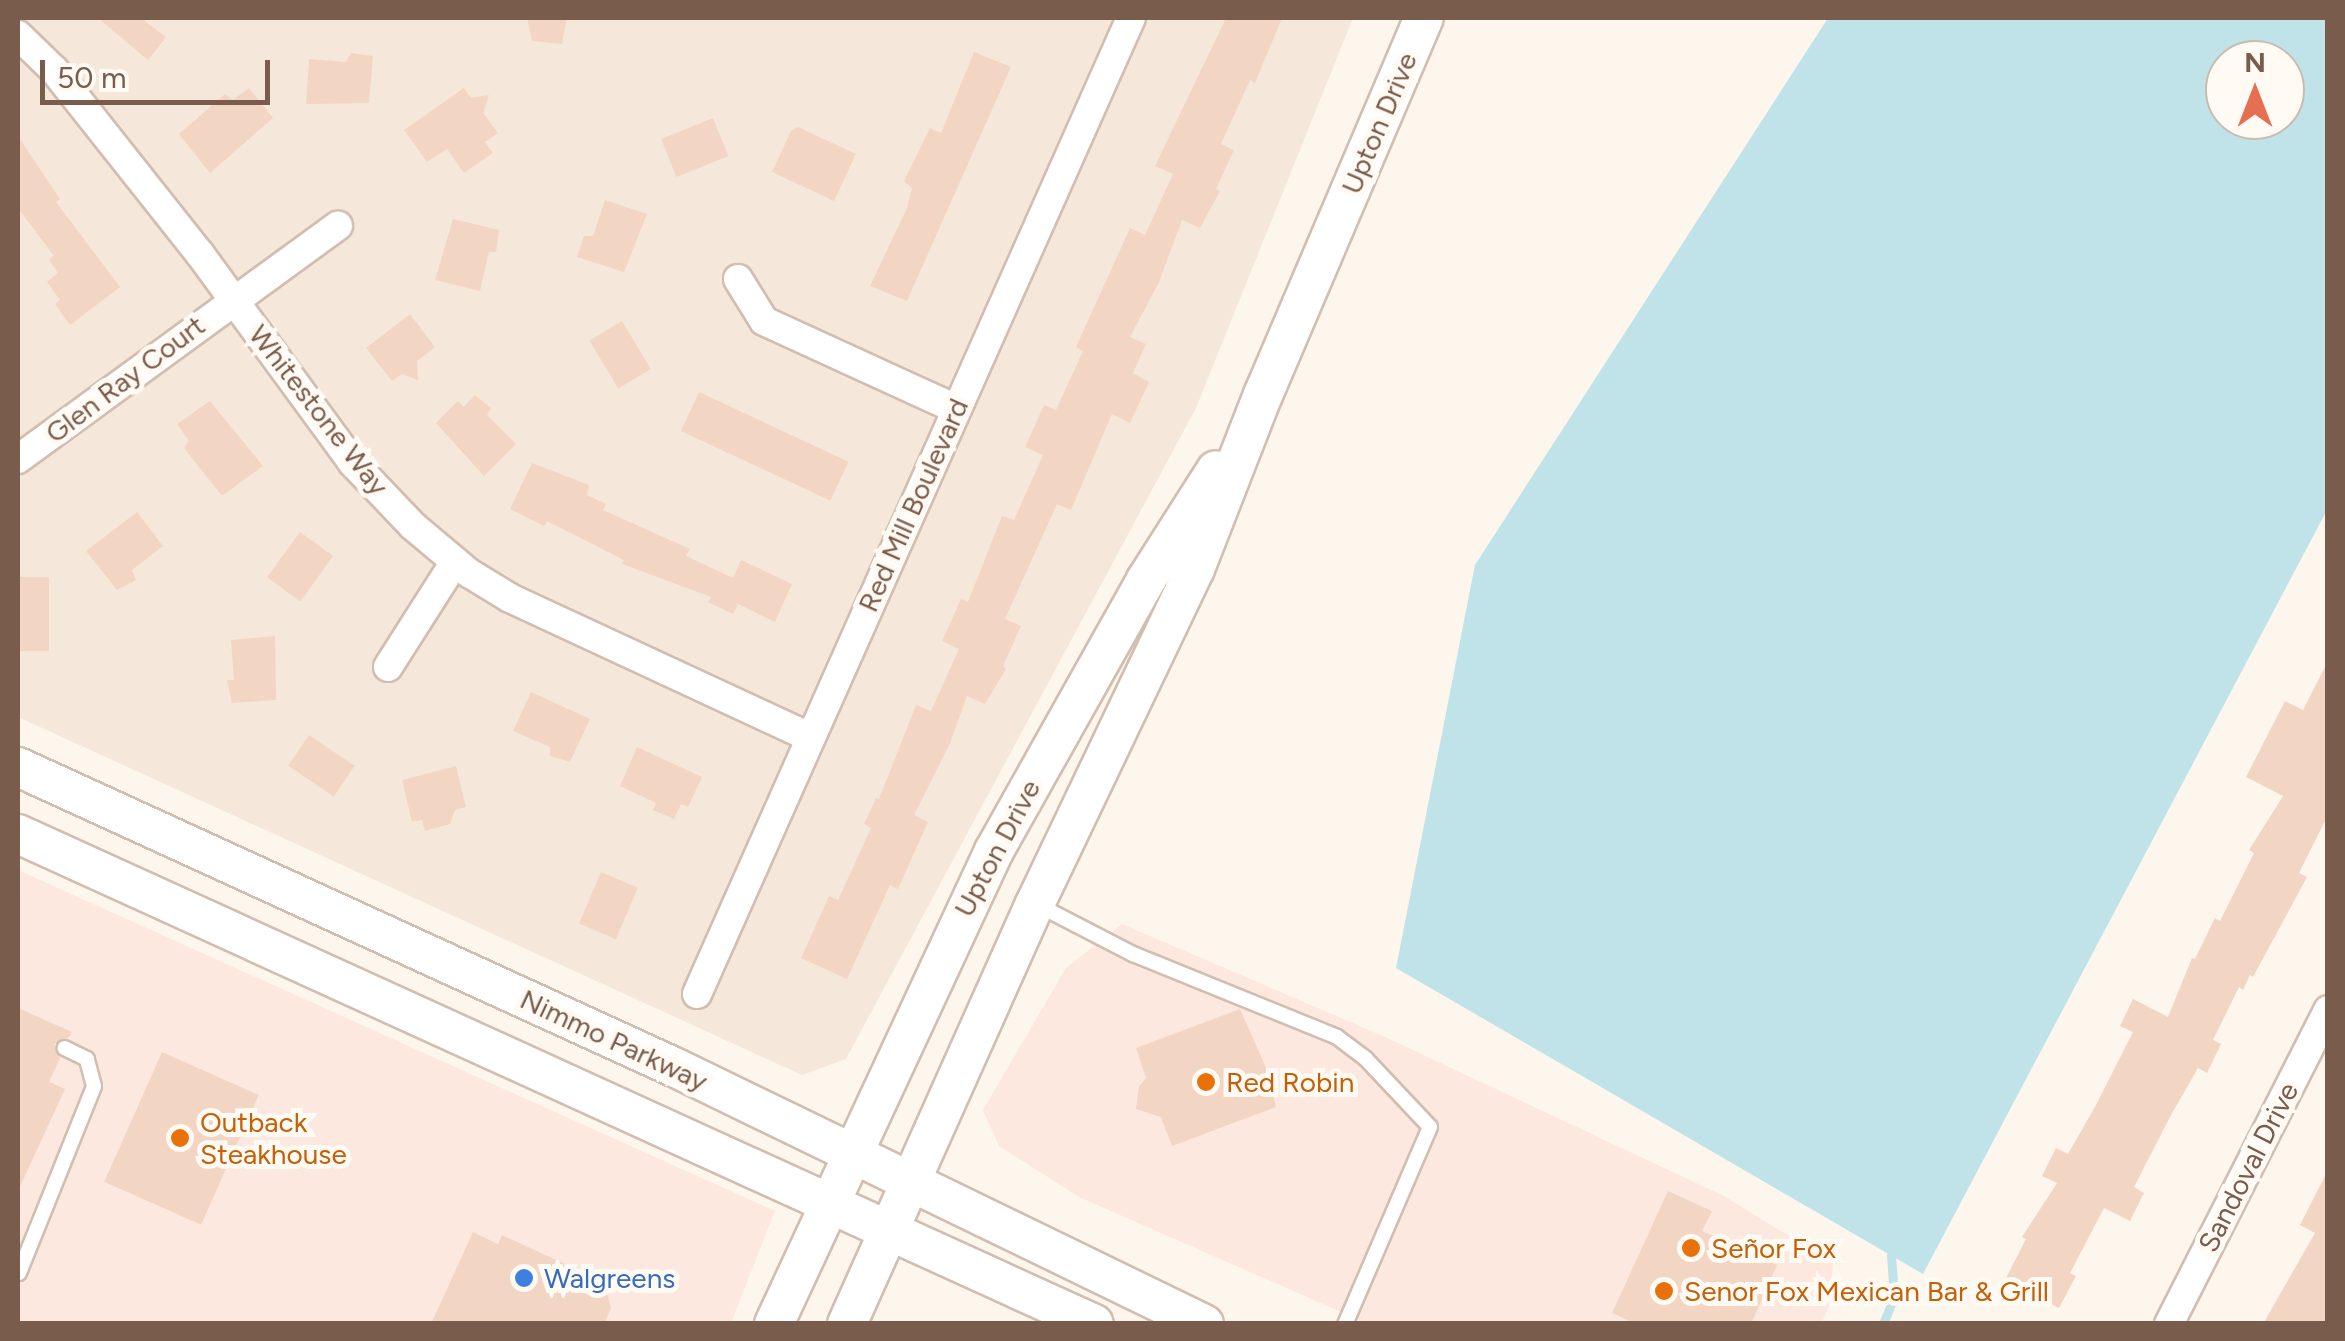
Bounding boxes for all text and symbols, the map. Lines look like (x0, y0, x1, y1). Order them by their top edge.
scale bar (45, 40, 275, 102)
north arrow (2205, 40, 2305, 140)
text: N (2244, 45, 2266, 79)
street label: Upton Drive (1334, 47, 1424, 199)
text: 50 m (57, 59, 126, 96)
street label: Glen Ray Court (39, 308, 211, 450)
street label: Whitestone Way (242, 318, 396, 502)
street label: Red Mill Boulevard (851, 393, 975, 617)
street label: Upton Drive (947, 774, 1047, 922)
street label: Nimmo Parkway (515, 982, 713, 1098)
place label: Red Robin (1226, 1065, 1354, 1099)
marker: Red Robin (1195, 1071, 1217, 1093)
street label: Sandoval Drive (2191, 1077, 2305, 1257)
place label: Outback Steakhouse (200, 1105, 347, 1171)
marker: Outback Steakhouse (169, 1127, 191, 1149)
place label: Señor Fox (1711, 1231, 1836, 1265)
marker: Señor Fox (1680, 1237, 1702, 1259)
place label: Walgreens (544, 1261, 675, 1295)
marker: Walgreens (513, 1267, 535, 1289)
place label: Senor Fox Mexican Bar & Grill (1684, 1274, 2049, 1308)
marker: Senor Fox Mexican Bar & Grill (1653, 1280, 1675, 1302)

